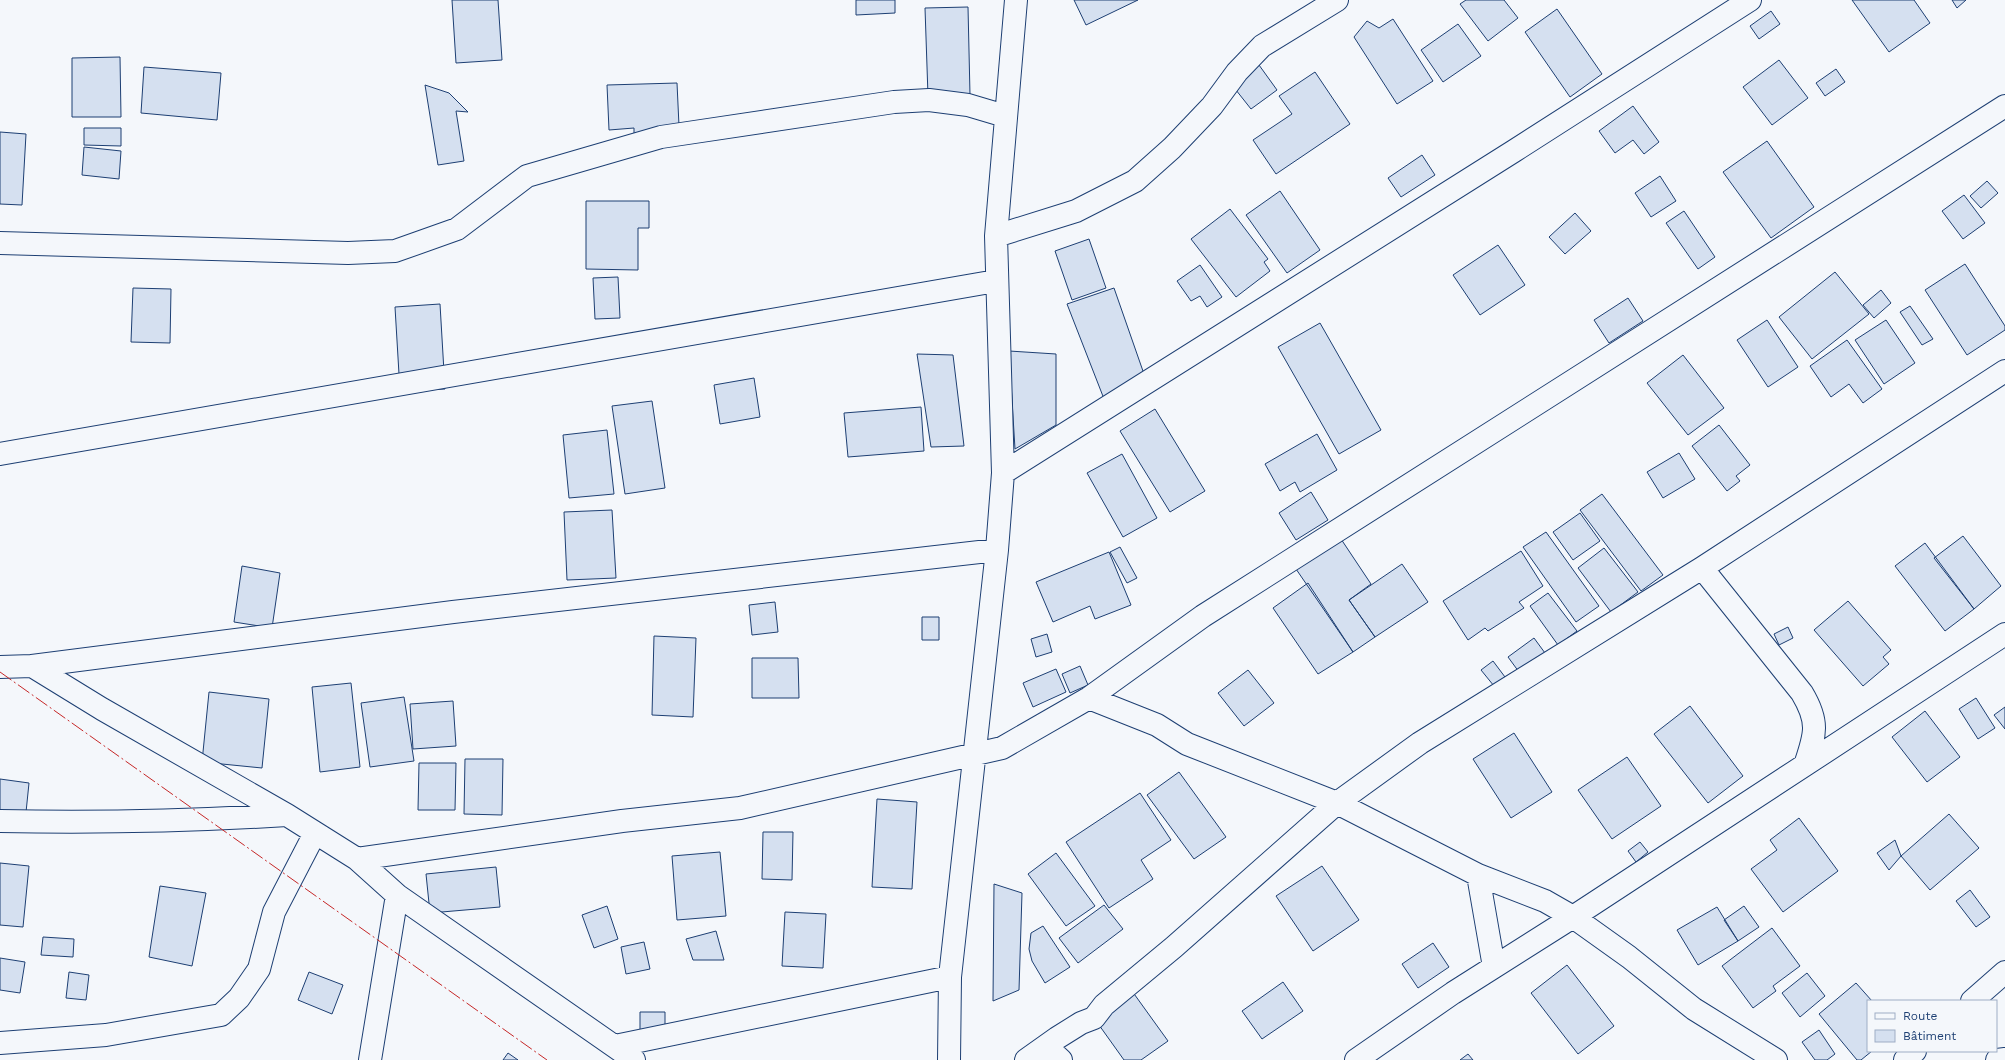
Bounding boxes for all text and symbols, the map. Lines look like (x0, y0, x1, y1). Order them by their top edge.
legend (1867, 1000, 1997, 1052)
text: Route (1903, 1009, 1937, 1023)
text: Bâtiment (1903, 1029, 1956, 1043)

